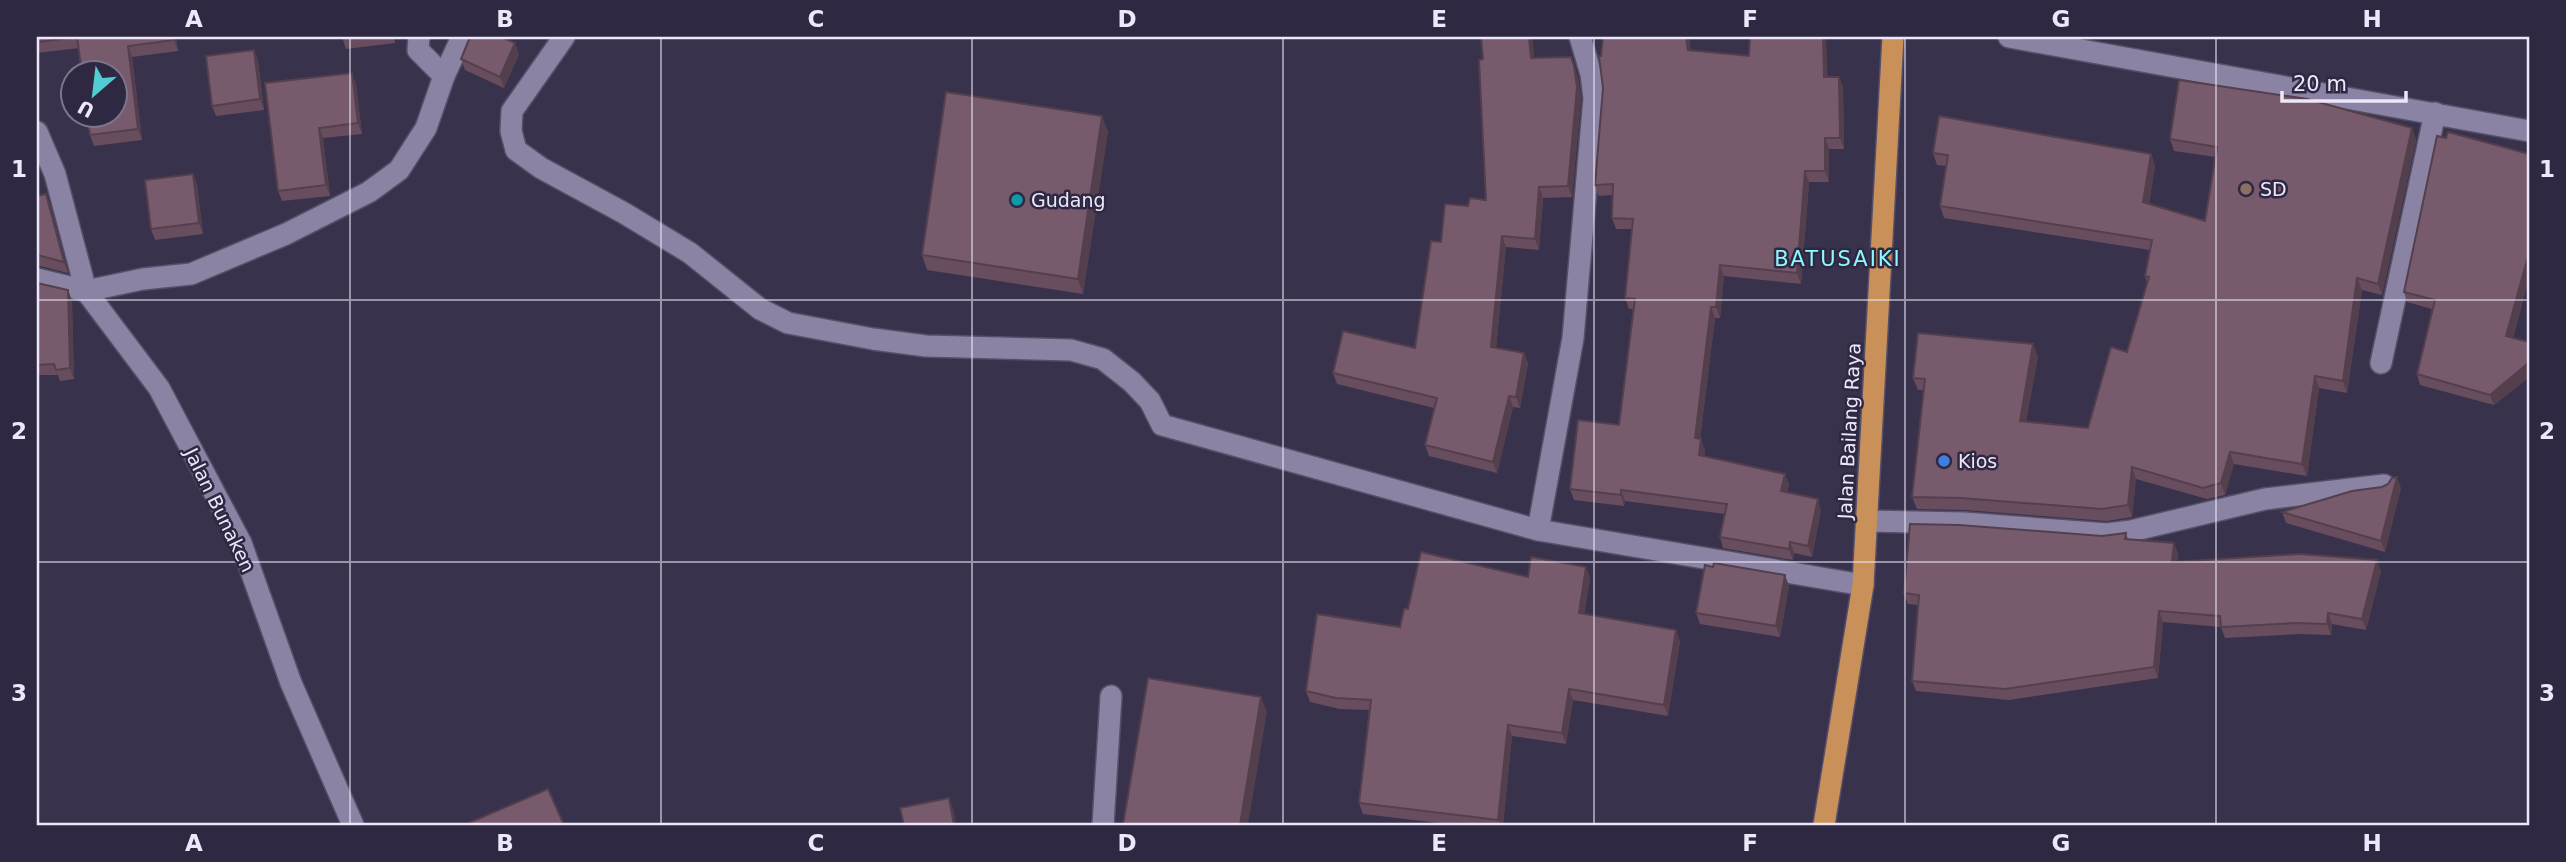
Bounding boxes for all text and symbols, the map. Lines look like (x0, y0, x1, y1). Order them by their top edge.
text: A (185, 6, 203, 32)
text: B (496, 6, 514, 32)
text: C (808, 6, 824, 32)
text: D (1117, 6, 1137, 32)
text: E (1431, 6, 1447, 32)
text: F (1742, 6, 1758, 32)
text: G (2052, 6, 2070, 32)
text: H (2362, 6, 2382, 32)
north arrow (60, 60, 130, 130)
scale bar (2282, 60, 2407, 104)
text: 20 m (2293, 72, 2347, 96)
text: U (74, 96, 98, 122)
text: 1 (11, 156, 27, 182)
text: 1 (2539, 156, 2555, 182)
place label: SD (2260, 178, 2287, 200)
marker: SD (2238, 181, 2254, 197)
place label: Gudang (1031, 189, 1106, 211)
marker: Gudang (1009, 192, 1025, 208)
district label: BATUSAIKI (1774, 247, 1902, 271)
street label: Jalan Bailang Raya (1833, 342, 1865, 521)
text: 2 (11, 418, 27, 444)
text: 2 (2539, 418, 2555, 444)
street label: Jalan Bunaken (180, 444, 259, 576)
place label: Kios (1958, 450, 1997, 472)
marker: Kios (1936, 453, 1952, 469)
text: 3 (11, 680, 27, 706)
text: 3 (2539, 680, 2555, 706)
text: A (185, 830, 203, 856)
text: B (496, 830, 514, 856)
text: C (808, 830, 824, 856)
text: D (1117, 830, 1137, 856)
text: E (1431, 830, 1447, 856)
text: F (1742, 830, 1758, 856)
text: G (2052, 830, 2070, 856)
text: H (2362, 830, 2382, 856)

